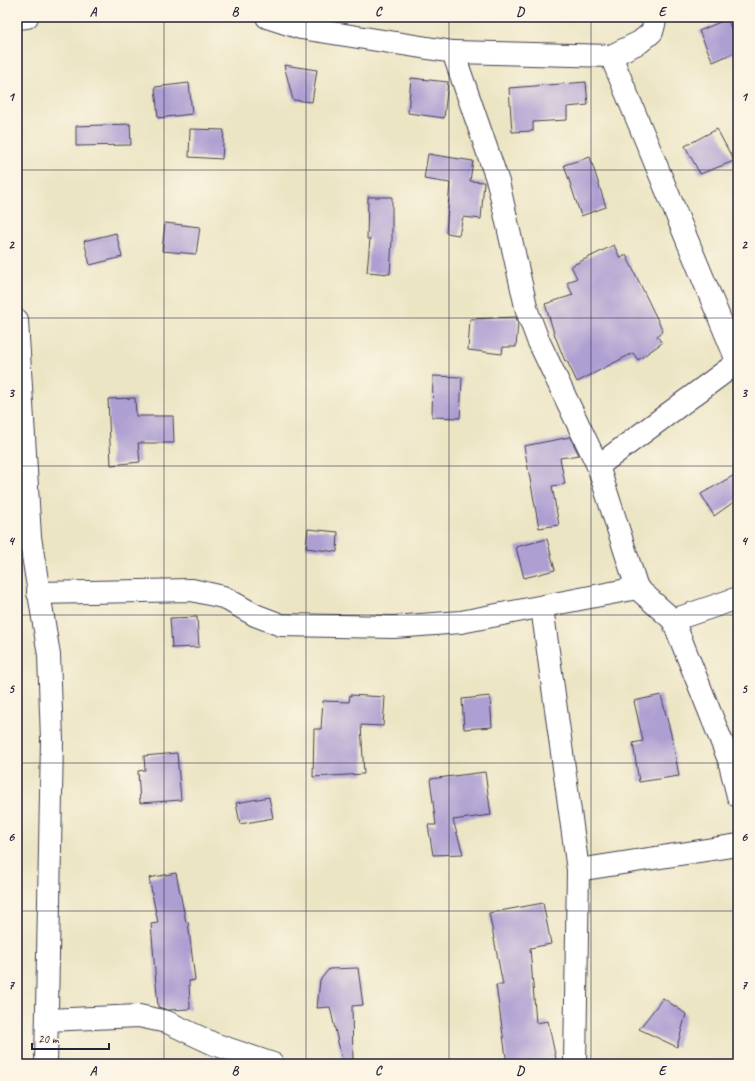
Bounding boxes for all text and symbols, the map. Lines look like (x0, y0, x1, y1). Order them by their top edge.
text: A (90, 4, 98, 20)
text: B (232, 4, 240, 20)
text: C (375, 4, 383, 20)
text: D (516, 4, 525, 20)
text: E (659, 4, 668, 20)
text: 1 (8, 89, 16, 105)
text: 1 (741, 89, 749, 105)
text: 2 (8, 237, 15, 253)
text: 2 (741, 237, 748, 253)
text: 3 (8, 385, 15, 401)
text: 3 (741, 385, 748, 401)
text: 4 (8, 533, 16, 549)
text: 4 (741, 533, 749, 549)
text: 5 (8, 681, 15, 697)
text: 5 (741, 681, 748, 697)
text: 6 (8, 829, 15, 845)
text: 6 (741, 829, 748, 845)
text: 7 (8, 977, 15, 993)
text: 7 (741, 977, 748, 993)
scale bar (32, 1025, 109, 1051)
text: 20 m (38, 1031, 60, 1047)
text: A (90, 1063, 98, 1079)
text: B (232, 1063, 240, 1079)
text: C (375, 1063, 383, 1079)
text: D (516, 1063, 525, 1079)
text: E (659, 1063, 668, 1079)

